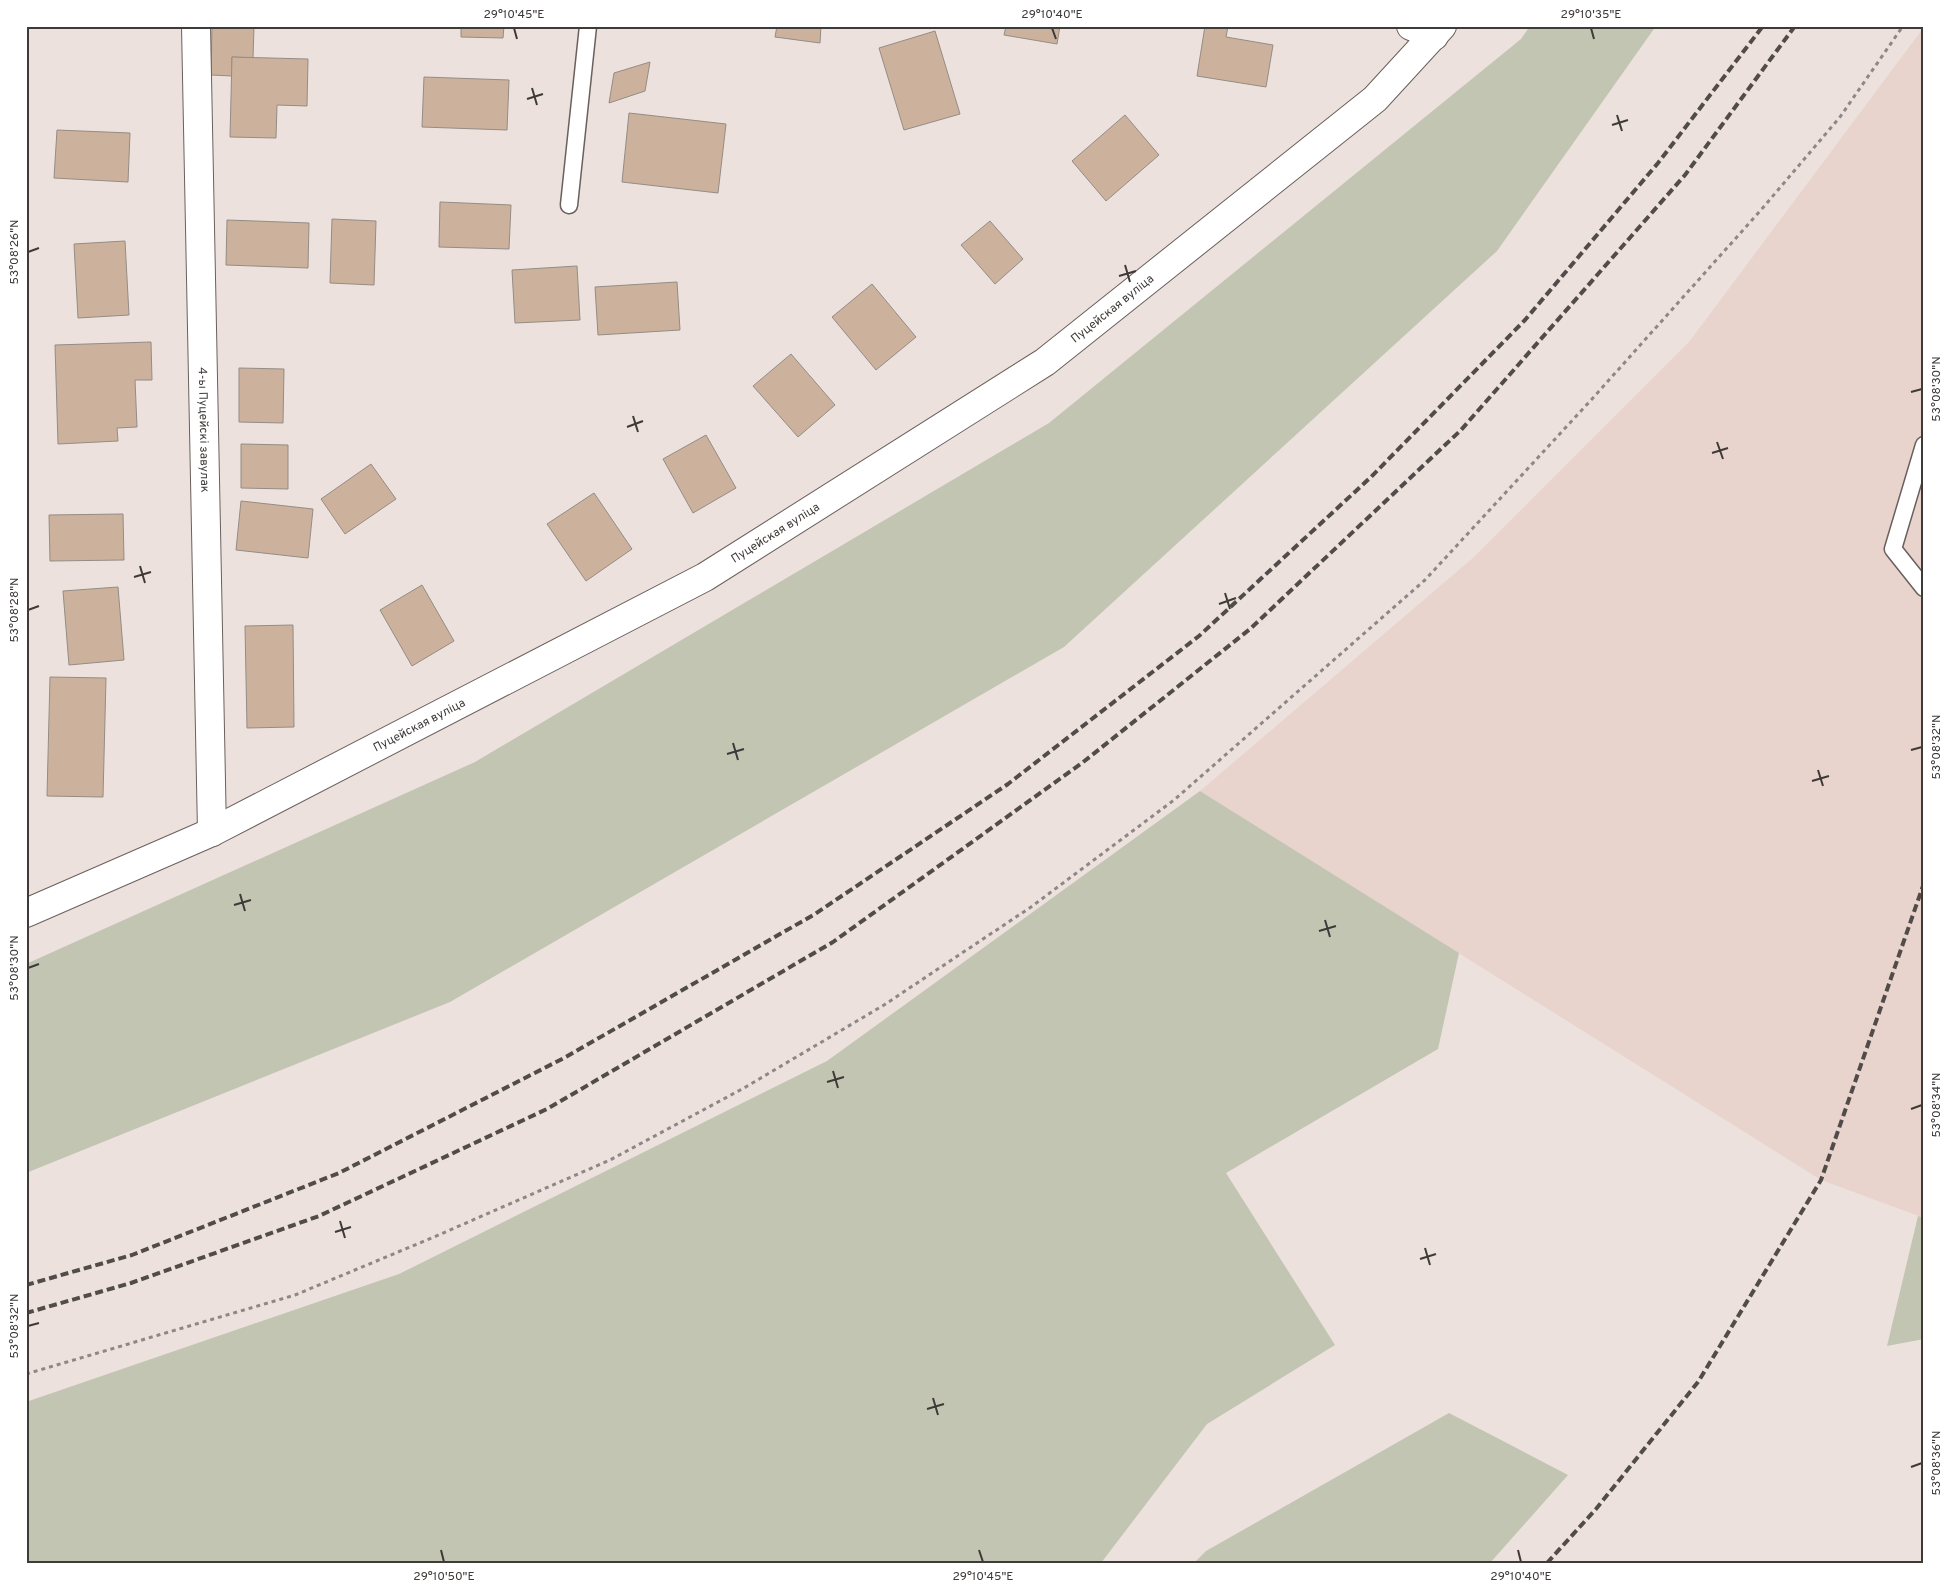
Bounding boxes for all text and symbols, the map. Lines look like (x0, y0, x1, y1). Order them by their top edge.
text: 29°10'45"E (483, 7, 545, 23)
text: 29°10'40"E (1021, 7, 1083, 23)
text: 29°10'35"E (1561, 7, 1621, 23)
text: 53°08'26"N (7, 219, 23, 285)
street label: Пуцейская вуліца (1068, 271, 1158, 347)
text: 53°08'30"N (1929, 356, 1945, 422)
street label: 4-ы Пуцейскі завулак (194, 367, 212, 493)
street label: Пуцейская вуліца (728, 499, 823, 567)
text: 53°08'28"N (7, 577, 23, 643)
street label: Пуцейская вуліца (371, 695, 468, 756)
text: 53°08'32"N (1929, 715, 1945, 779)
text: 53°08'30"N (7, 935, 23, 1001)
text: 53°08'34"N (1929, 1072, 1945, 1138)
text: 53°08'32"N (7, 1294, 23, 1358)
text: 53°08'36"N (1929, 1431, 1945, 1495)
text: 29°10'50"E (413, 1569, 475, 1585)
text: 29°10'45"E (952, 1569, 1014, 1585)
text: 29°10'40"E (1490, 1569, 1552, 1585)

